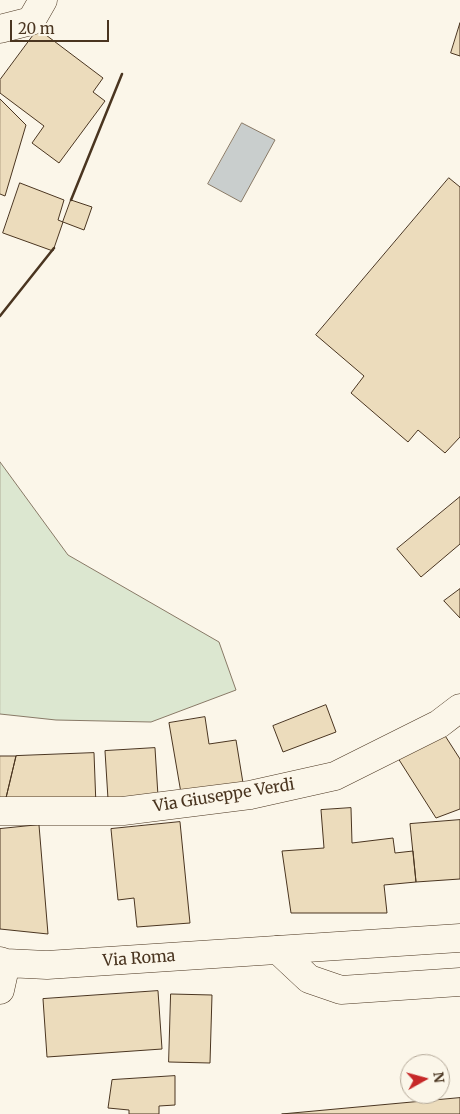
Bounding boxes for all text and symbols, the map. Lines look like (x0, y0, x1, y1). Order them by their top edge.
scale bar (12, 10, 111, 42)
text: 20 m (18, 19, 55, 38)
street label: Via Giuseppe Verdi (152, 775, 296, 817)
street label: Via Roma (102, 947, 176, 971)
north arrow (400, 1054, 450, 1104)
text: N (429, 1071, 449, 1084)

